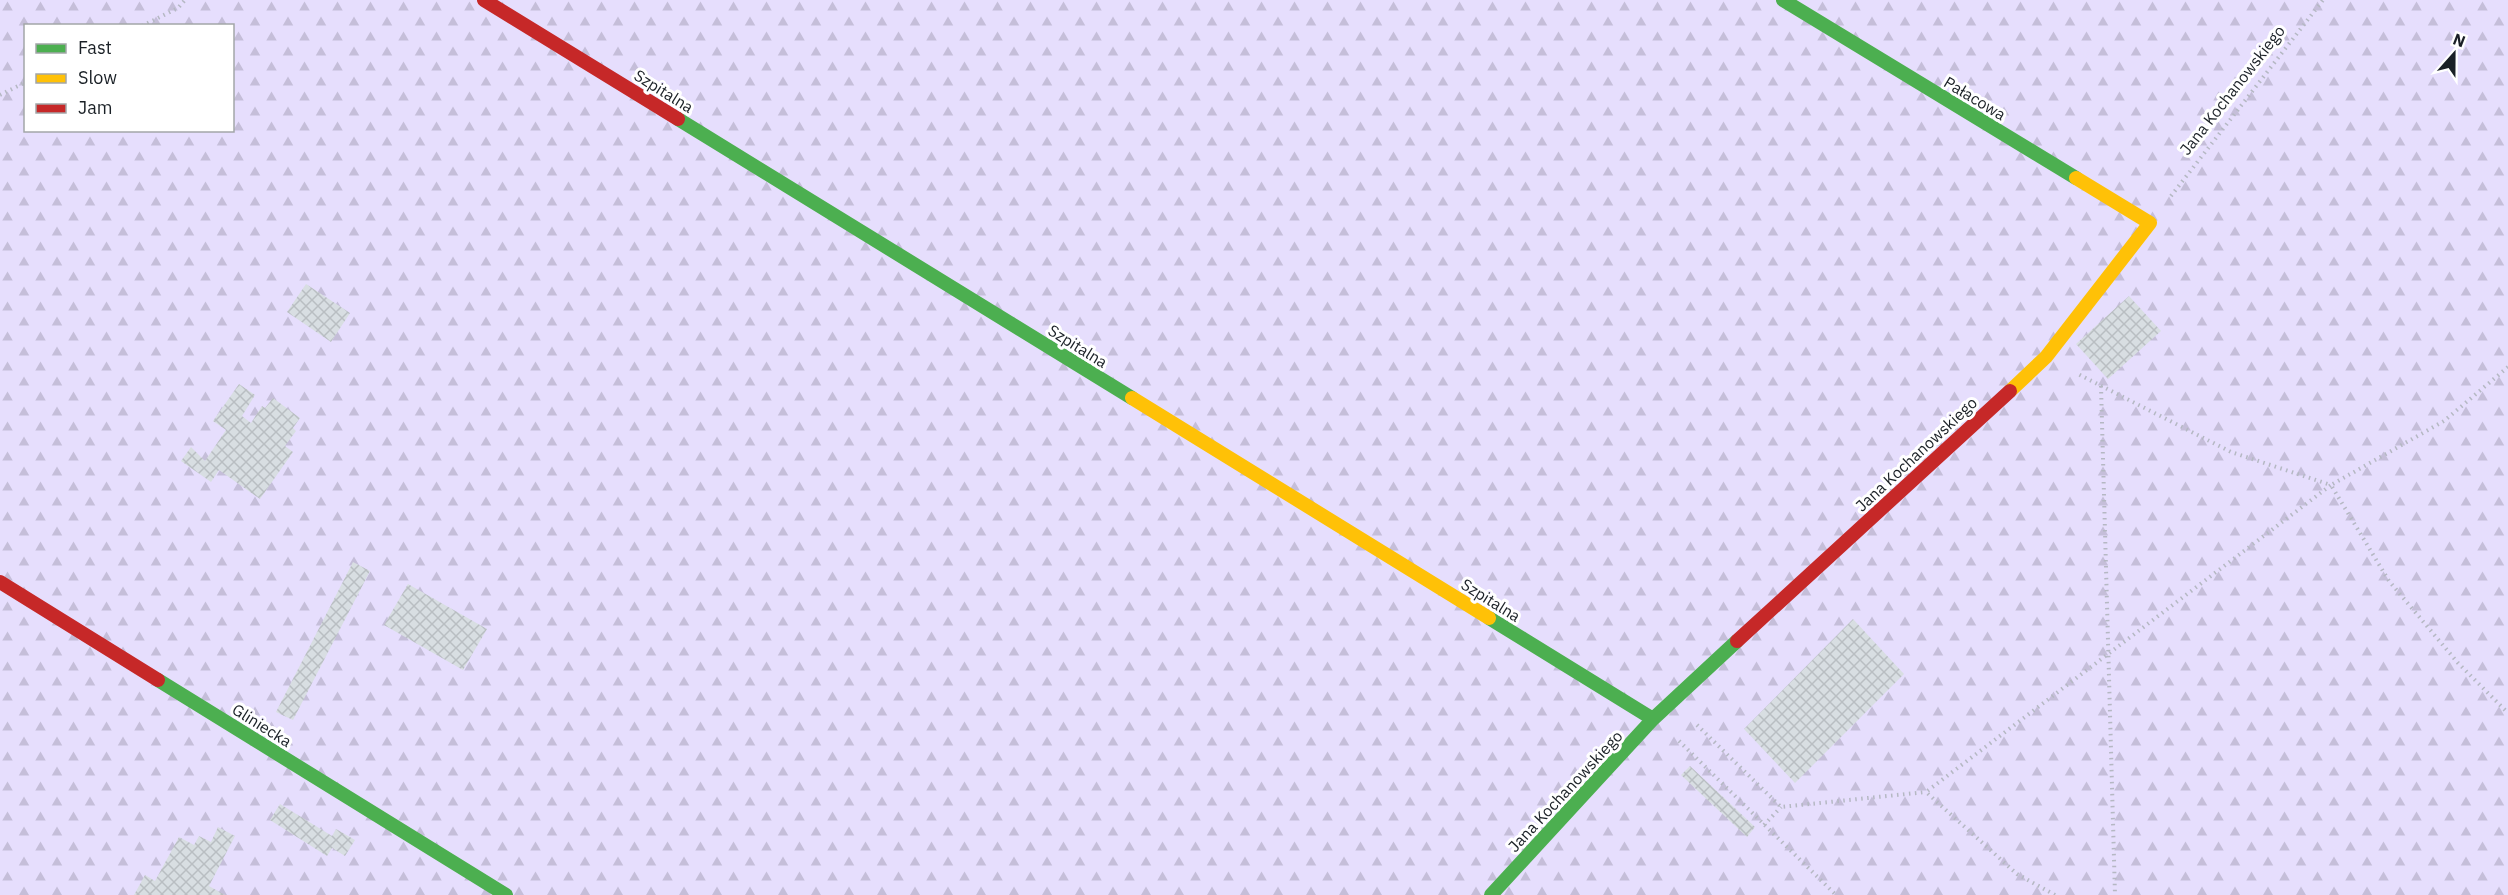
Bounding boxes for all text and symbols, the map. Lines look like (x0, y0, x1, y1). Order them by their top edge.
street label: Jana Kochanowskiego (2175, 21, 2289, 159)
legend (24, 24, 234, 132)
north arrow (2424, 24, 2484, 84)
text: N (2450, 29, 2468, 51)
text: Fast (78, 36, 112, 59)
street label: Szpitalna (631, 65, 698, 117)
text: Slow (78, 66, 117, 89)
street label: Pałacowa (1940, 72, 2010, 124)
text: Jam (78, 96, 113, 119)
street label: Szpitalna (1045, 320, 1112, 372)
street label: Jana Kochanowskiego (1851, 392, 1981, 516)
street label: Szpitalna (1458, 574, 1525, 626)
street label: Gliniecka (229, 699, 296, 751)
street label: Jana Kochanowskiego (1503, 726, 1627, 856)

